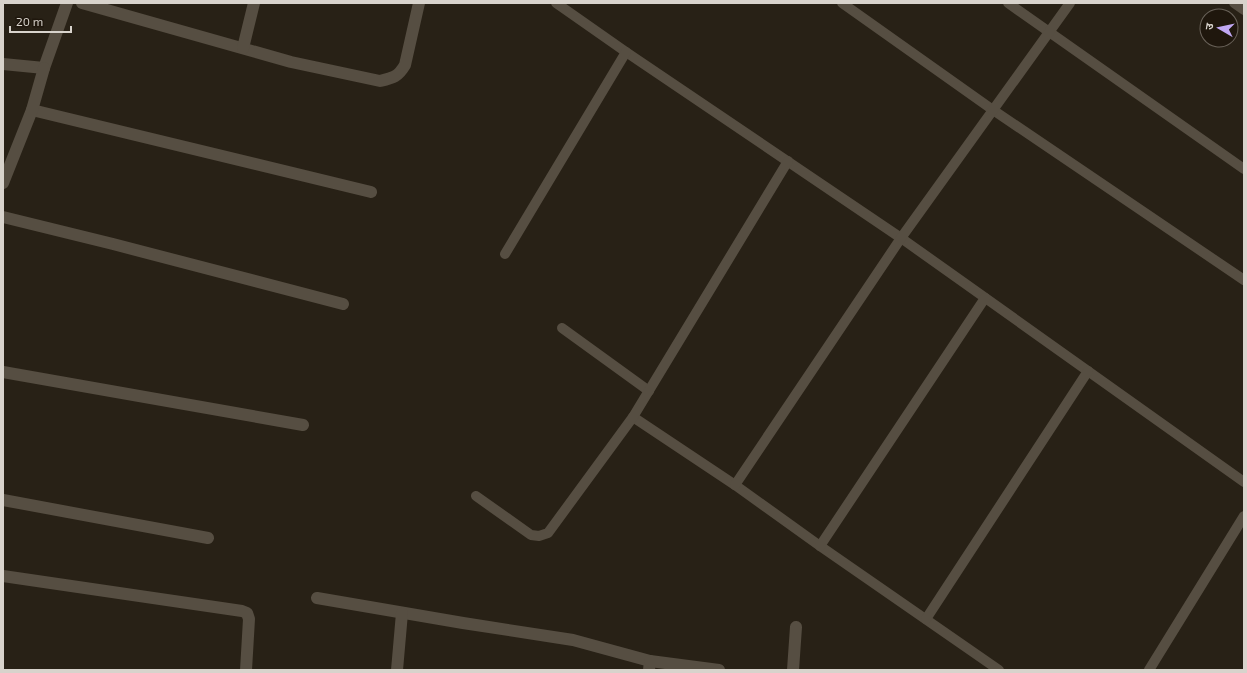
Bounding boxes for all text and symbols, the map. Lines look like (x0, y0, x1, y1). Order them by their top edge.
scale bar (10, 8, 71, 34)
north arrow (1199, 8, 1239, 48)
text: 20 m (16, 14, 43, 28)
text: उ (1202, 22, 1216, 31)

